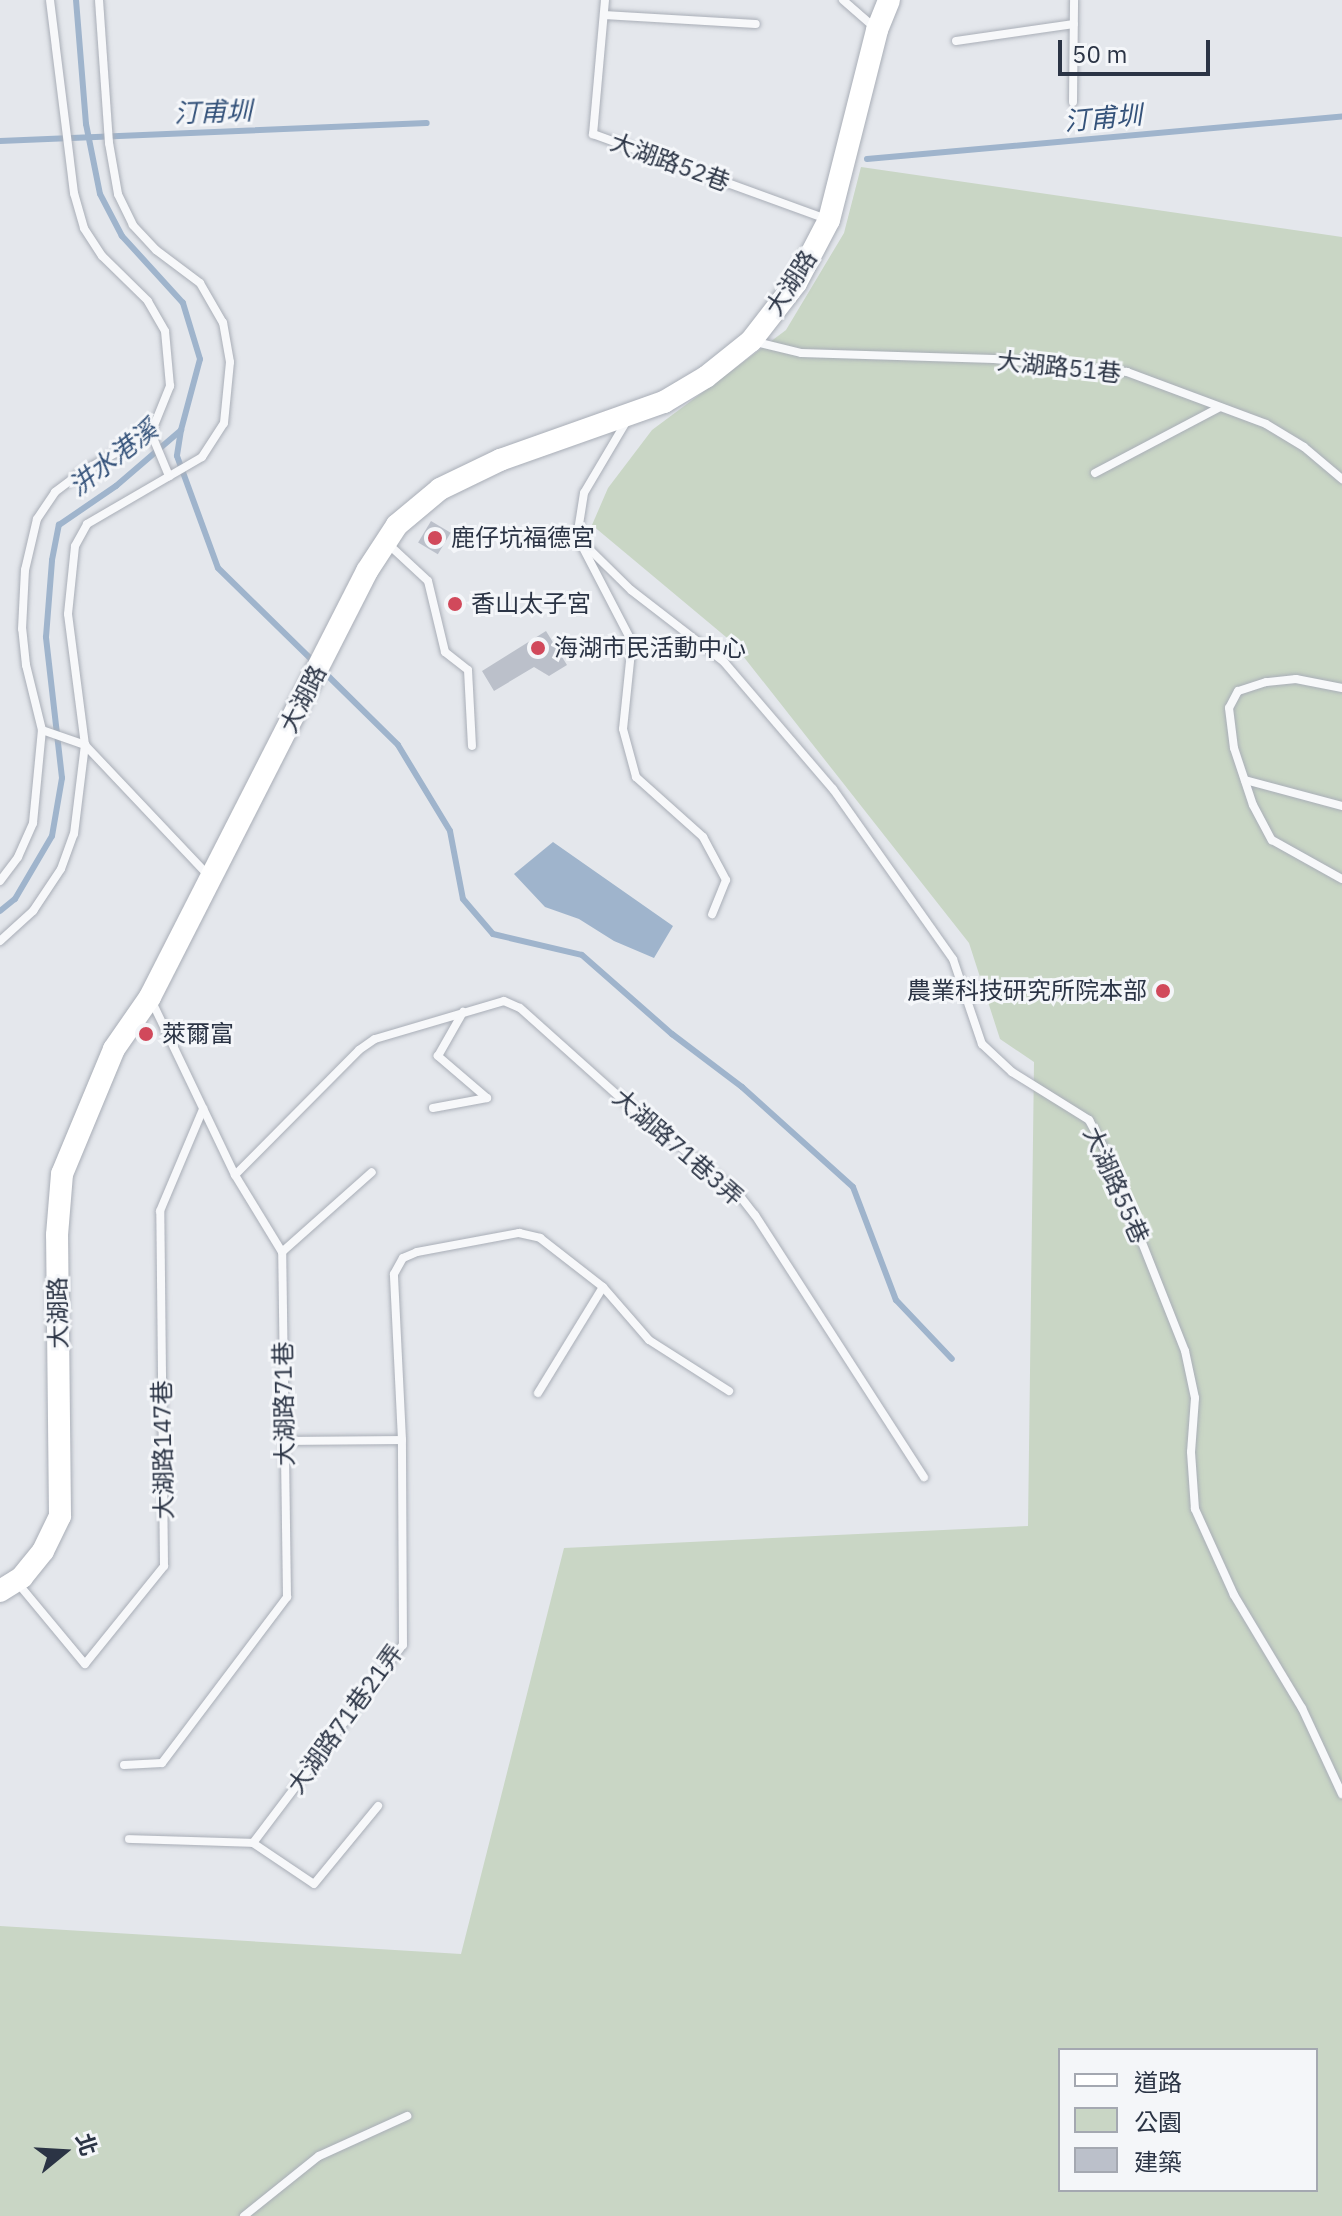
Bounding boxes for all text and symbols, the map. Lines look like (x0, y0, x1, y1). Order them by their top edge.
scale bar (1062, 24, 1214, 74)
text: 50 m (1072, 38, 1127, 70)
water label: 汀甫圳 (173, 95, 253, 129)
water label: 汀甫圳 (1063, 99, 1143, 137)
street label: 大湖路52巷 (606, 127, 734, 197)
street label: 大湖路 (759, 245, 823, 321)
street label: 大湖路51巷 (995, 346, 1123, 388)
water label: 汫水港溪 (62, 414, 164, 502)
place label: 鹿仔坑福德宮 (451, 524, 595, 552)
marker: 鹿仔坑福德宮 (426, 529, 444, 547)
place label: 香山太子宮 (471, 590, 591, 618)
marker: 香山太子宮 (446, 595, 464, 613)
place label: 海湖市民活動中心 (554, 634, 746, 662)
marker: 海湖市民活動中心 (529, 639, 547, 657)
street label: 大湖路 (274, 660, 332, 738)
place label: 農業科技研究所院本部 (907, 977, 1147, 1005)
marker: 農業科技研究所院本部 (1154, 982, 1172, 1000)
place label: 萊爾富 (162, 1020, 234, 1048)
marker: 萊爾富 (137, 1025, 155, 1043)
street label: 大湖路71巷3弄 (607, 1083, 749, 1211)
street label: 大湖路55巷 (1077, 1122, 1155, 1248)
street label: 大湖路 (43, 1277, 73, 1349)
street label: 大湖路71巷 (269, 1341, 299, 1467)
street label: 大湖路147巷 (147, 1380, 179, 1520)
street label: 大湖路71巷21弄 (281, 1639, 409, 1799)
legend (1058, 2048, 1318, 2192)
text: 道路 (1134, 2066, 1182, 2098)
text: 公園 (1134, 2106, 1182, 2138)
north arrow (24, 2112, 104, 2192)
text: 北 (70, 2129, 104, 2159)
text: 建築 (1134, 2146, 1182, 2178)

